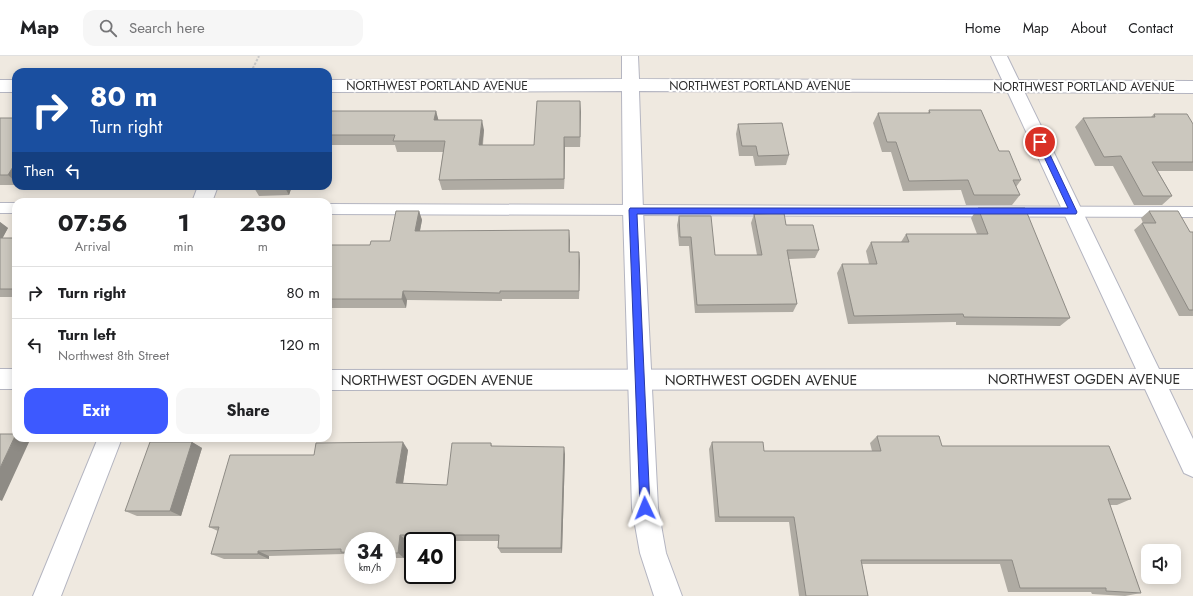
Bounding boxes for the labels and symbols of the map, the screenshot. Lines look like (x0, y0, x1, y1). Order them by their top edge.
street label: NORTHWEST PORTLAND AVENUE (346, 77, 528, 95)
street label: NORTHWEST PORTLAND AVENUE (669, 77, 851, 95)
street label: NORTHWEST PORTLAND AVENUE (993, 78, 1175, 96)
pin (1023, 125, 1057, 159)
street label: NORTHWEST OGDEN AVENUE (988, 369, 1180, 389)
street label: NORTHWEST OGDEN AVENUE (341, 370, 533, 390)
street label: NORTHWEST OGDEN AVENUE (665, 370, 857, 390)
position arrow (624, 487, 666, 529)
speed limit sign: 40 (404, 532, 456, 584)

